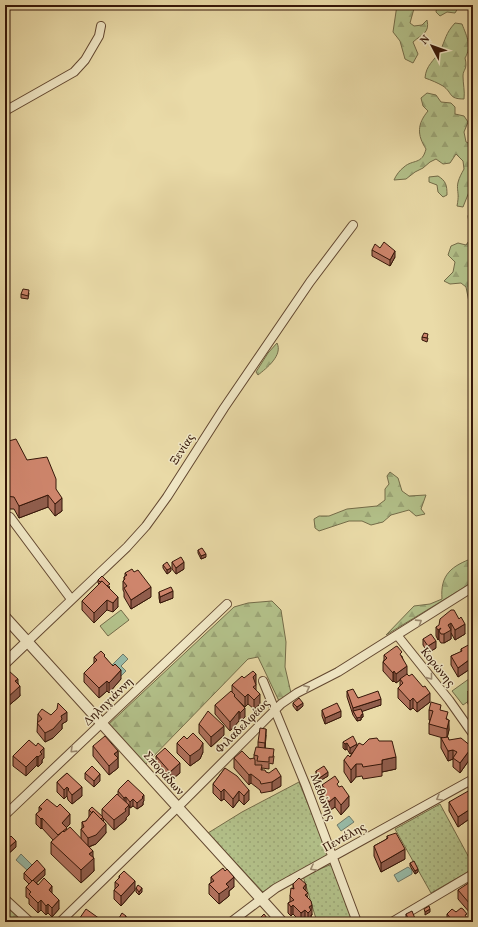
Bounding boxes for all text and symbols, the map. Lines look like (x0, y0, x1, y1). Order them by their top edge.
north arrow (412, 26, 452, 66)
text: N (417, 32, 434, 48)
street label: Ξενίας (167, 431, 199, 468)
one-way arrow (415, 619, 422, 626)
street label: Κορώνης (416, 644, 458, 691)
one-way arrow (426, 672, 433, 679)
street label: Δηληγιάννη (80, 674, 137, 730)
one-way arrow (303, 685, 310, 692)
street label: Φιλαδελφέως (212, 696, 274, 758)
one-way arrow (70, 745, 78, 753)
street label: Σποράδων (139, 748, 187, 799)
street label: Μεθώνης (306, 772, 338, 823)
one-way arrow (436, 794, 443, 801)
street label: Πεντέλης (320, 819, 369, 856)
one-way arrow (310, 863, 317, 871)

